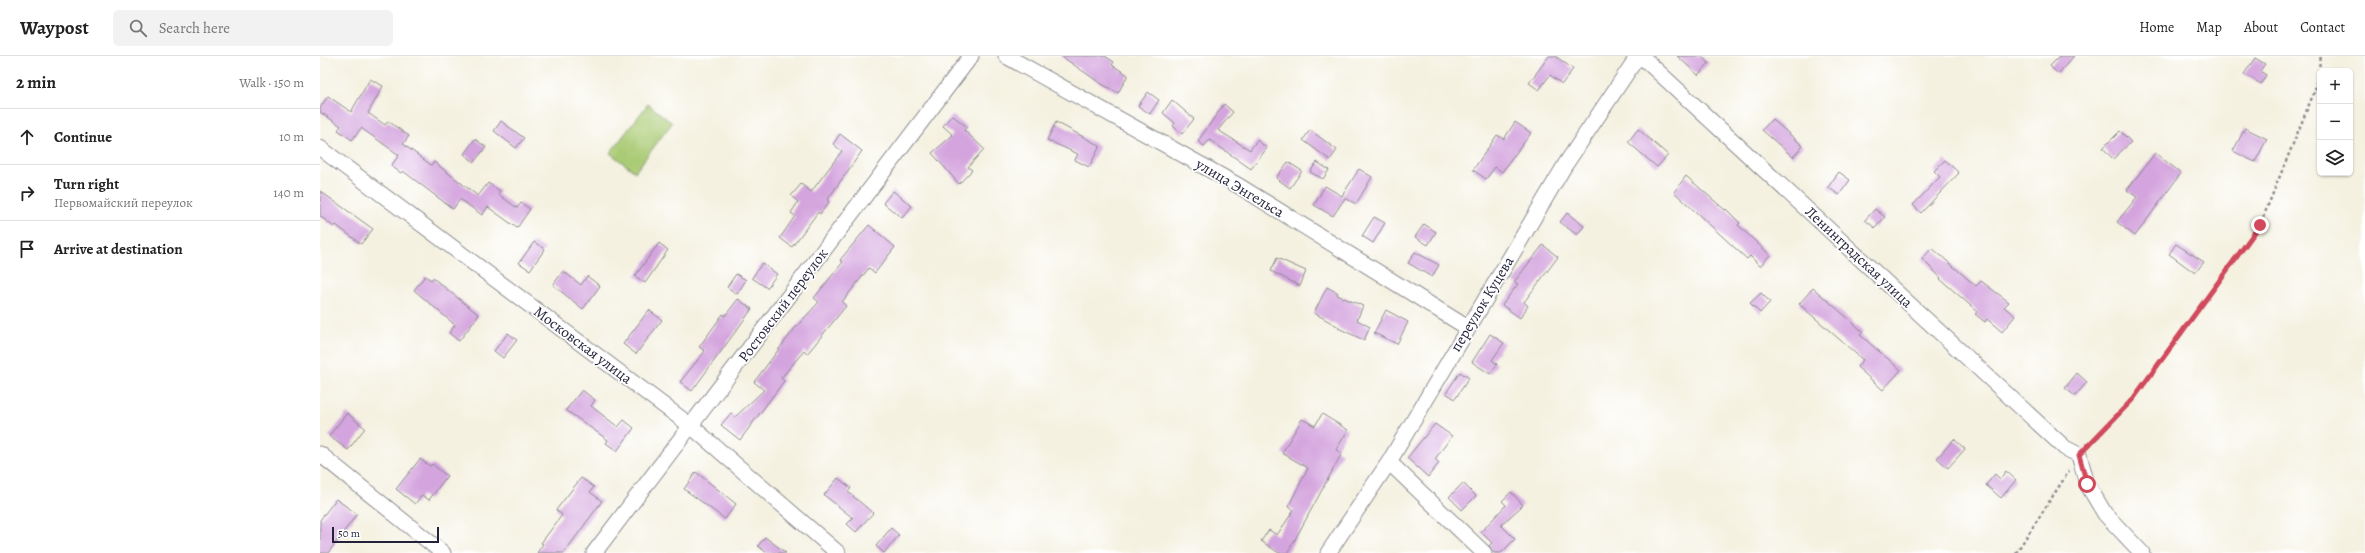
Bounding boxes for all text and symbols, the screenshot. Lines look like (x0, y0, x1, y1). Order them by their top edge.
search box (113, 10, 393, 46)
text: Waypost (20, 15, 89, 41)
icon: search (127, 17, 149, 39)
text: Search here (159, 18, 230, 38)
text: Home (2139, 18, 2174, 37)
text: Map (2196, 18, 2222, 37)
text: About (2244, 18, 2278, 37)
text: Contact (2300, 18, 2345, 37)
map controls (2317, 68, 2353, 176)
button: + (2317, 68, 2353, 104)
text: 2 min (16, 71, 56, 94)
text: Walk · 150 m (239, 74, 304, 91)
button: − (2317, 104, 2353, 140)
icon: ahead (16, 126, 38, 148)
text: Continue (54, 127, 112, 147)
text: 10 m (279, 128, 304, 145)
button: layers (2317, 140, 2353, 176)
street label: улица Энгельса (1191, 153, 1288, 222)
text: Turn right (54, 174, 119, 194)
icon: right (16, 182, 38, 204)
text: 140 m (273, 184, 304, 201)
text: Первомайский переулок (54, 194, 193, 211)
street label: Ленинградская улица (1801, 202, 1917, 312)
route end (2251, 216, 2269, 234)
icon: arrive (16, 238, 38, 260)
text: Arrive at destination (54, 239, 183, 259)
street label: Ростовский переулок (734, 244, 833, 366)
street label: переулок Куцева (1446, 253, 1518, 355)
street label: Московская улица (530, 301, 636, 389)
route start (2078, 475, 2096, 493)
scale bar (332, 525, 439, 544)
text: 50 m (338, 526, 360, 541)

